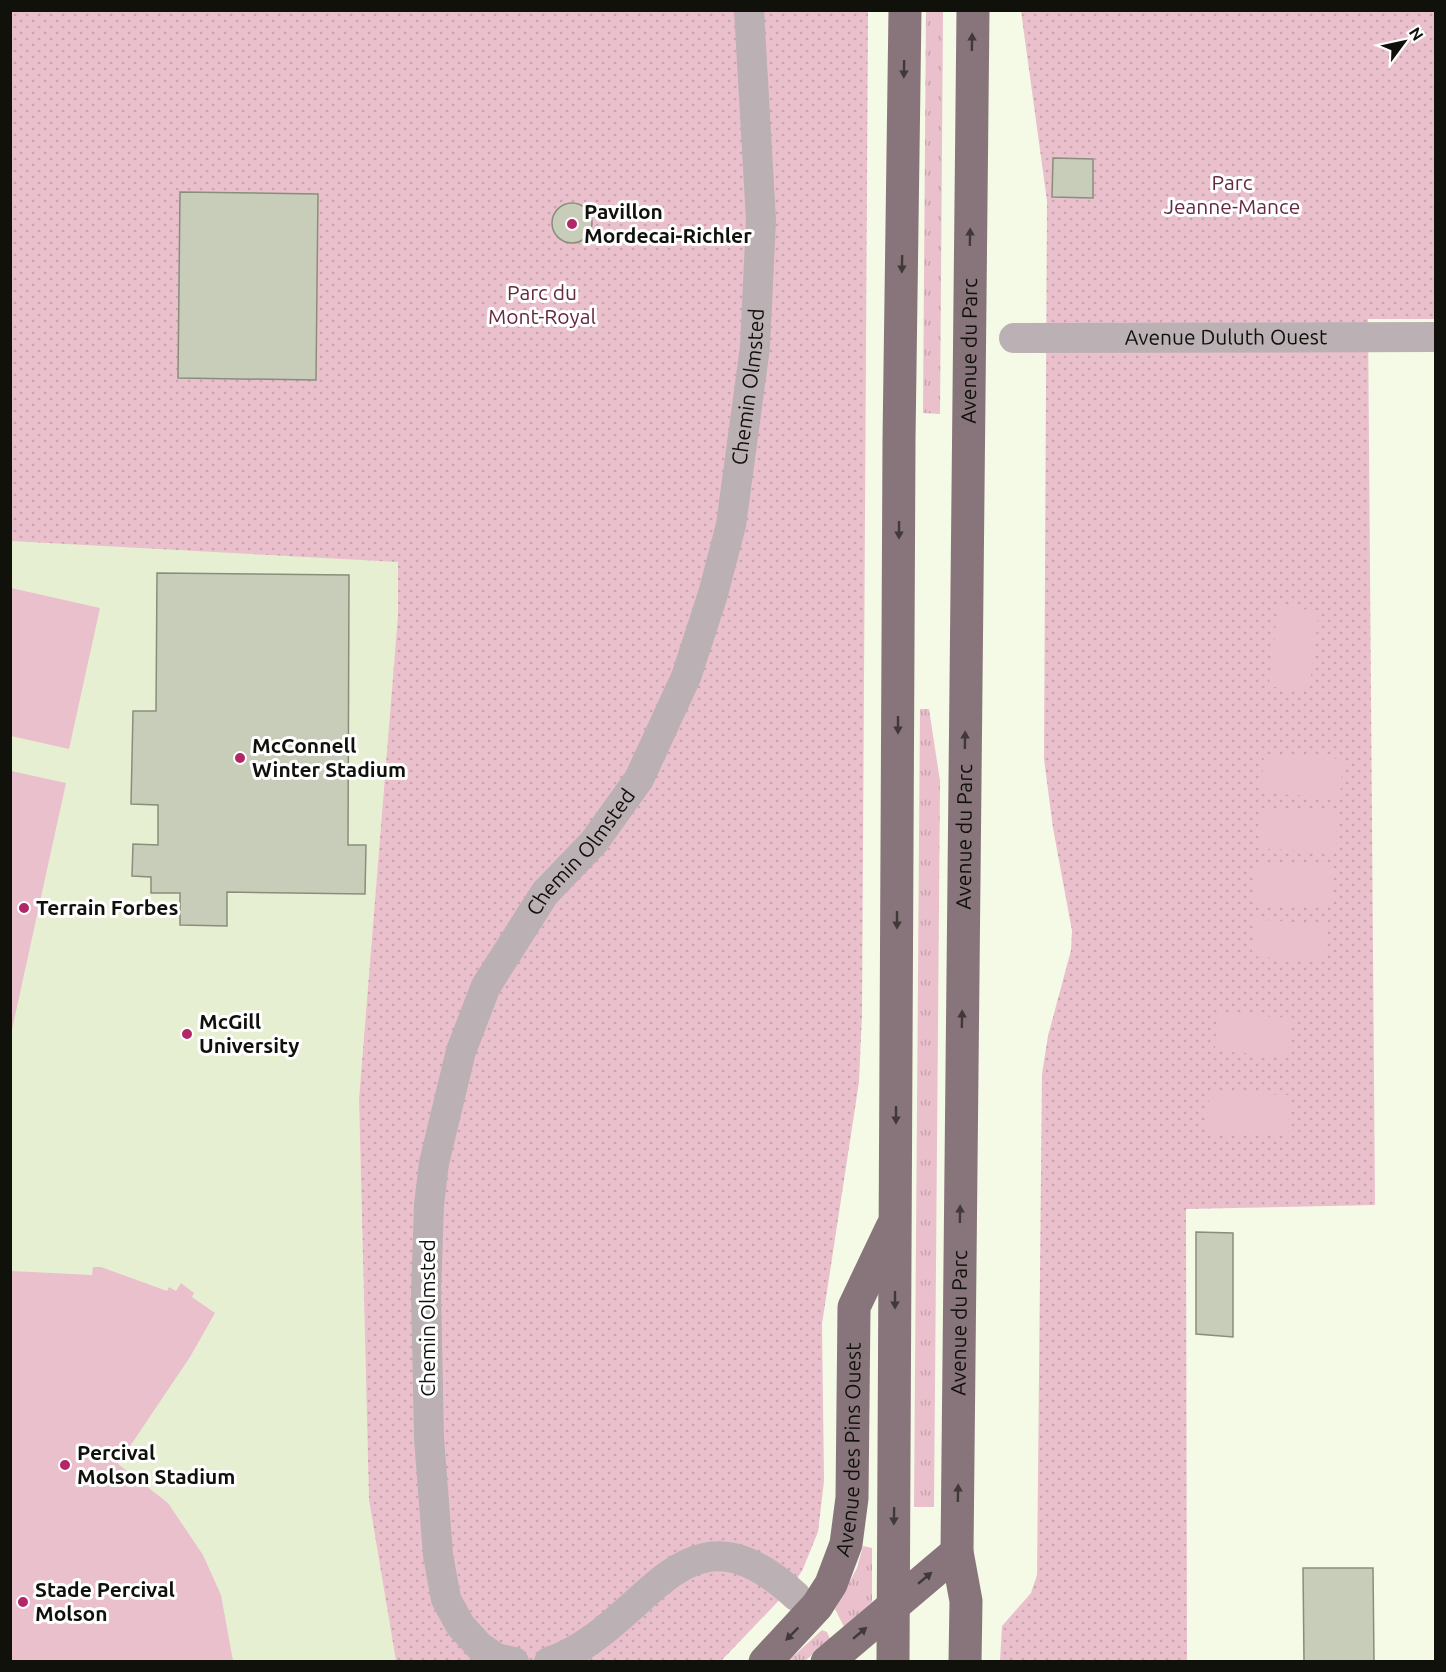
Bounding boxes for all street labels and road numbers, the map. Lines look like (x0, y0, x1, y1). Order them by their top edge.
street label: Avenue du Parc (956, 278, 981, 424)
street label: Chemin Olmsted (726, 308, 768, 466)
street label: Avenue Duluth Ouest (1125, 324, 1327, 349)
street label: Avenue du Parc (951, 764, 976, 910)
street label: Chemin Olmsted (521, 784, 639, 919)
street label: Chemin Olmsted (415, 1239, 439, 1397)
street label: Avenue du Parc (946, 1250, 971, 1396)
street label: Avenue des Pins Ouest (829, 1342, 865, 1559)

